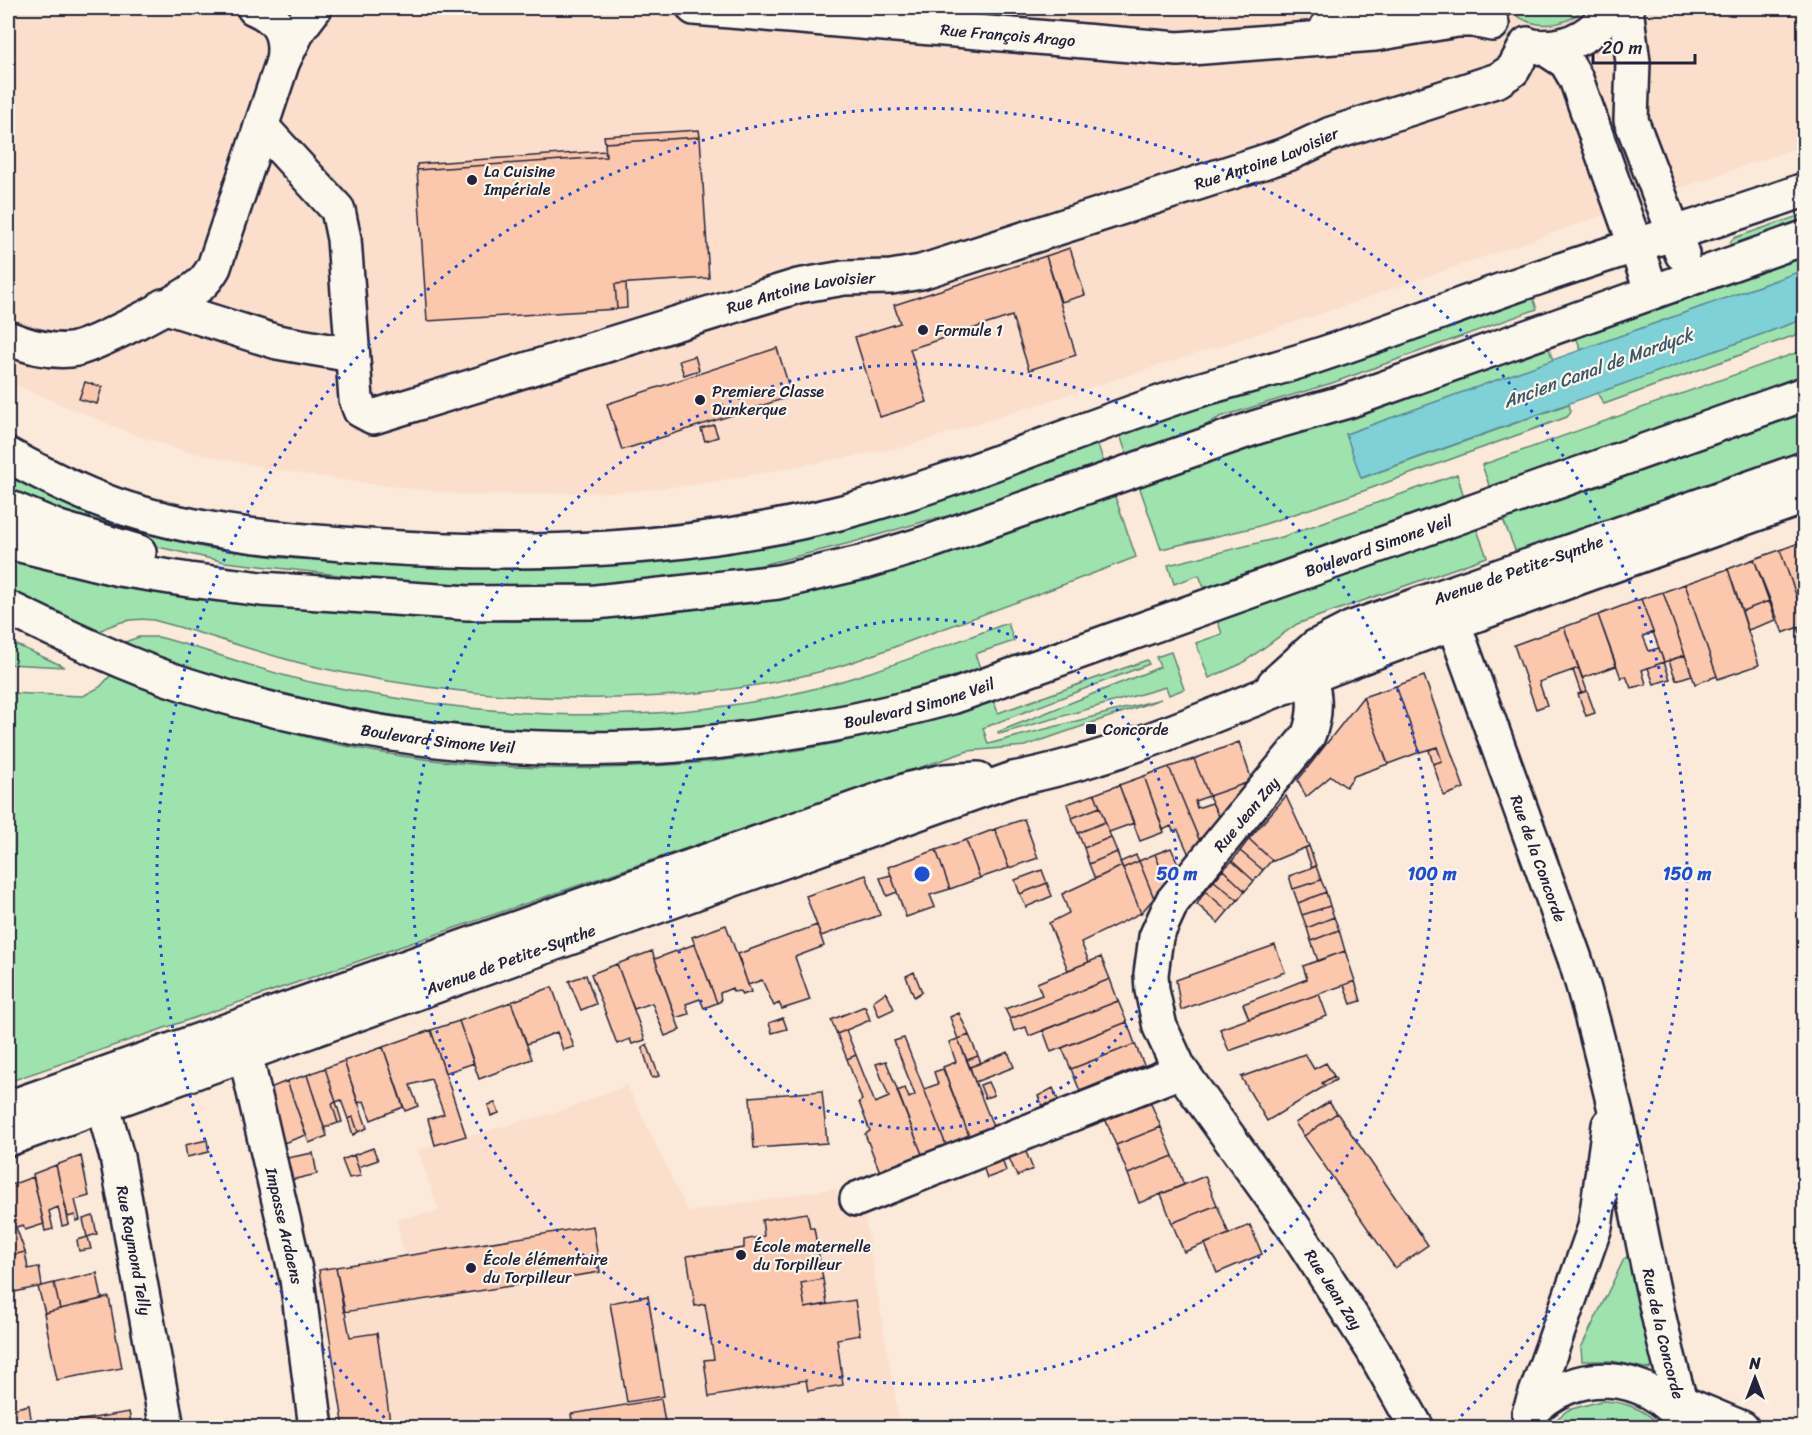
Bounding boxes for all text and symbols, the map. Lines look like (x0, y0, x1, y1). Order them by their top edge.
street label: Rue François Arago (939, 15, 1076, 55)
scale bar (1593, 27, 1695, 65)
text: 20 m (1602, 32, 1642, 64)
street label: Rue Antoine Lavoisier (1190, 118, 1344, 198)
place label: La Cuisine Impériale (483, 157, 555, 204)
marker: La Cuisine Impériale (465, 173, 479, 187)
street label: Rue Antoine Lavoisier (723, 263, 877, 322)
place label: Formule 1 (935, 316, 1003, 345)
water label: Ancien Canal de Mardyck (1498, 318, 1700, 418)
marker: Formule 1 (916, 323, 930, 337)
place label: Premiere Classe Dunkerque (712, 377, 824, 424)
marker: Premiere Classe Dunkerque (693, 393, 707, 407)
street label: Boulevard Simone Veil (1301, 506, 1457, 585)
street label: Avenue de Petite-Synthe (1428, 527, 1607, 614)
street label: Boulevard Simone Veil (841, 669, 999, 737)
street label: Boulevard Simone Veil (358, 715, 516, 762)
place label: Concorde (1103, 715, 1169, 744)
marker: Concorde (1084, 722, 1098, 736)
street label: Rue Jean Zay (1206, 769, 1287, 859)
street label: Rue de la Concorde (1502, 791, 1575, 926)
text: 50 m (1157, 858, 1198, 890)
text: 100 m (1408, 858, 1457, 890)
text: 150 m (1663, 858, 1711, 890)
centre of rings (912, 864, 932, 884)
street label: Avenue de Petite-Synthe (421, 916, 600, 1004)
street label: Impasse Ardaens (257, 1164, 312, 1287)
street label: Rue Raymond Telly (108, 1183, 160, 1319)
place label: École maternelle du Torpilleur (753, 1232, 871, 1279)
street label: Rue Jean Zay (1296, 1243, 1371, 1336)
place label: École élémentaire du Torpilleur (483, 1245, 608, 1292)
marker: École maternelle du Torpilleur (734, 1248, 748, 1262)
marker: École élémentaire du Torpilleur (464, 1261, 478, 1275)
street label: Rue de la Concorde (1634, 1266, 1693, 1403)
north arrow (1725, 1348, 1785, 1408)
text: N (1748, 1349, 1761, 1378)

